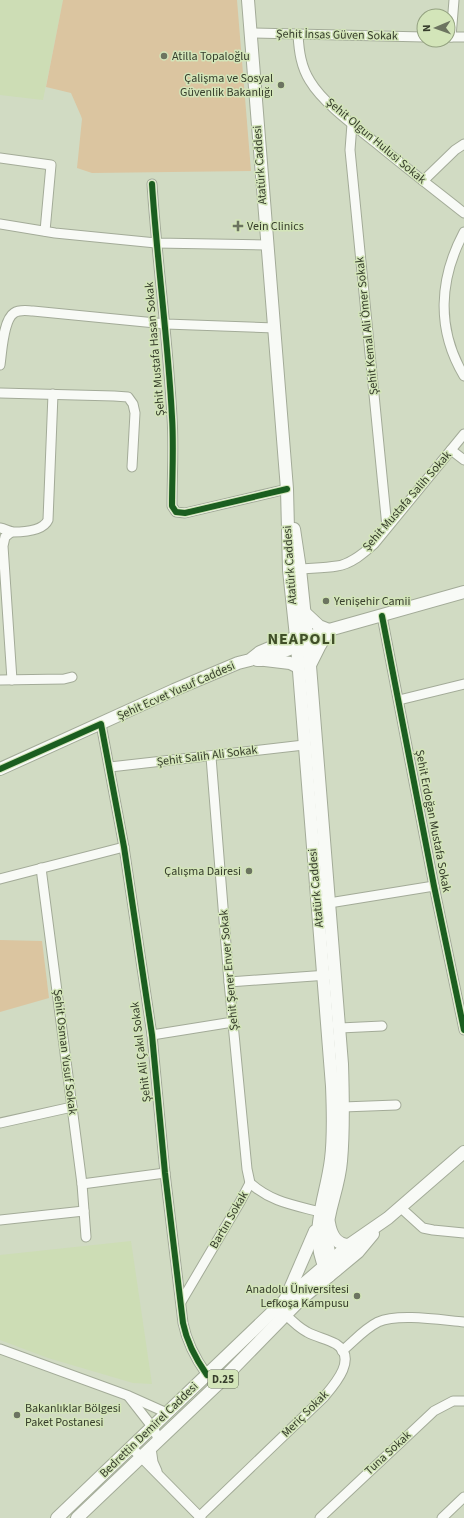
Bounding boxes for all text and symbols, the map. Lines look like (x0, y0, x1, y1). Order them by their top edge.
north arrow (416, 8, 456, 48)
text: N (419, 24, 434, 32)
street label: Şehit İnsas Güven Sokak (276, 25, 398, 45)
place label: Atilla Topaloğlu (172, 48, 250, 65)
marker: Atilla Topaloğlu (159, 51, 169, 61)
place label: Çalişma ve Sosyal Güvenlik Bakanlığı (180, 70, 273, 101)
marker: Çalişma ve Sosyal Güvenlik Bakanlığı (276, 80, 286, 90)
street label: Şehit Olgun Hulusi Sokak (322, 94, 430, 188)
street label: Atatürk Caddesi (249, 125, 271, 205)
place label: Vein Clinics (247, 218, 304, 235)
marker: Vein Clinics (232, 220, 244, 232)
street label: Şehit Kemal Ali Ömer Sokak (351, 256, 383, 396)
street label: Şehit Mustafa Hasan Sokak (141, 281, 169, 417)
street label: Şehit Mustafa Salih Sokak (359, 447, 455, 555)
street label: Atatürk Caddesi (279, 525, 301, 605)
place label: Yenişehir Camii (333, 593, 411, 610)
marker: Yenişehir Camii (321, 596, 331, 606)
district label: NEAPOLI (267, 628, 337, 650)
street label: Şehit Ecvet Yusuf Caddesi (114, 657, 238, 725)
street label: Şehit Salih Ali Sokak (156, 741, 258, 771)
street label: Şehit Erdoğan Mustafa Sokak (411, 748, 455, 894)
street label: Atatürk Caddesi (304, 848, 328, 928)
place label: Çalışma Dairesi (164, 863, 241, 880)
marker: Çalışma Dairesi (244, 866, 254, 876)
street label: Şehit Şener Enver Sokak (215, 909, 243, 1031)
street label: Şehit Osman Yusuf Sokak (49, 988, 81, 1116)
street label: Şehit Ali Çakıl Sokak (126, 1001, 156, 1103)
street label: Bartın Sokak (206, 1188, 252, 1252)
place label: Anadolu Üniversitesi Lefkoşa Kampusu (246, 1281, 349, 1312)
marker: Anadolu Üniversitesi Lefkoşa Kampusu (352, 1291, 362, 1301)
road number: D.25 (208, 1370, 238, 1388)
street label: Bedrettin Demirel Caddesi (96, 1378, 202, 1482)
street label: Meriç Sokak (278, 1387, 332, 1441)
place label: Bakanlıklar Bölgesi Paket Postanesi (25, 1400, 121, 1431)
marker: Bakanlıklar Bölgesi Paket Postanesi (12, 1410, 22, 1420)
street label: Tuna Sokak (361, 1427, 415, 1479)

